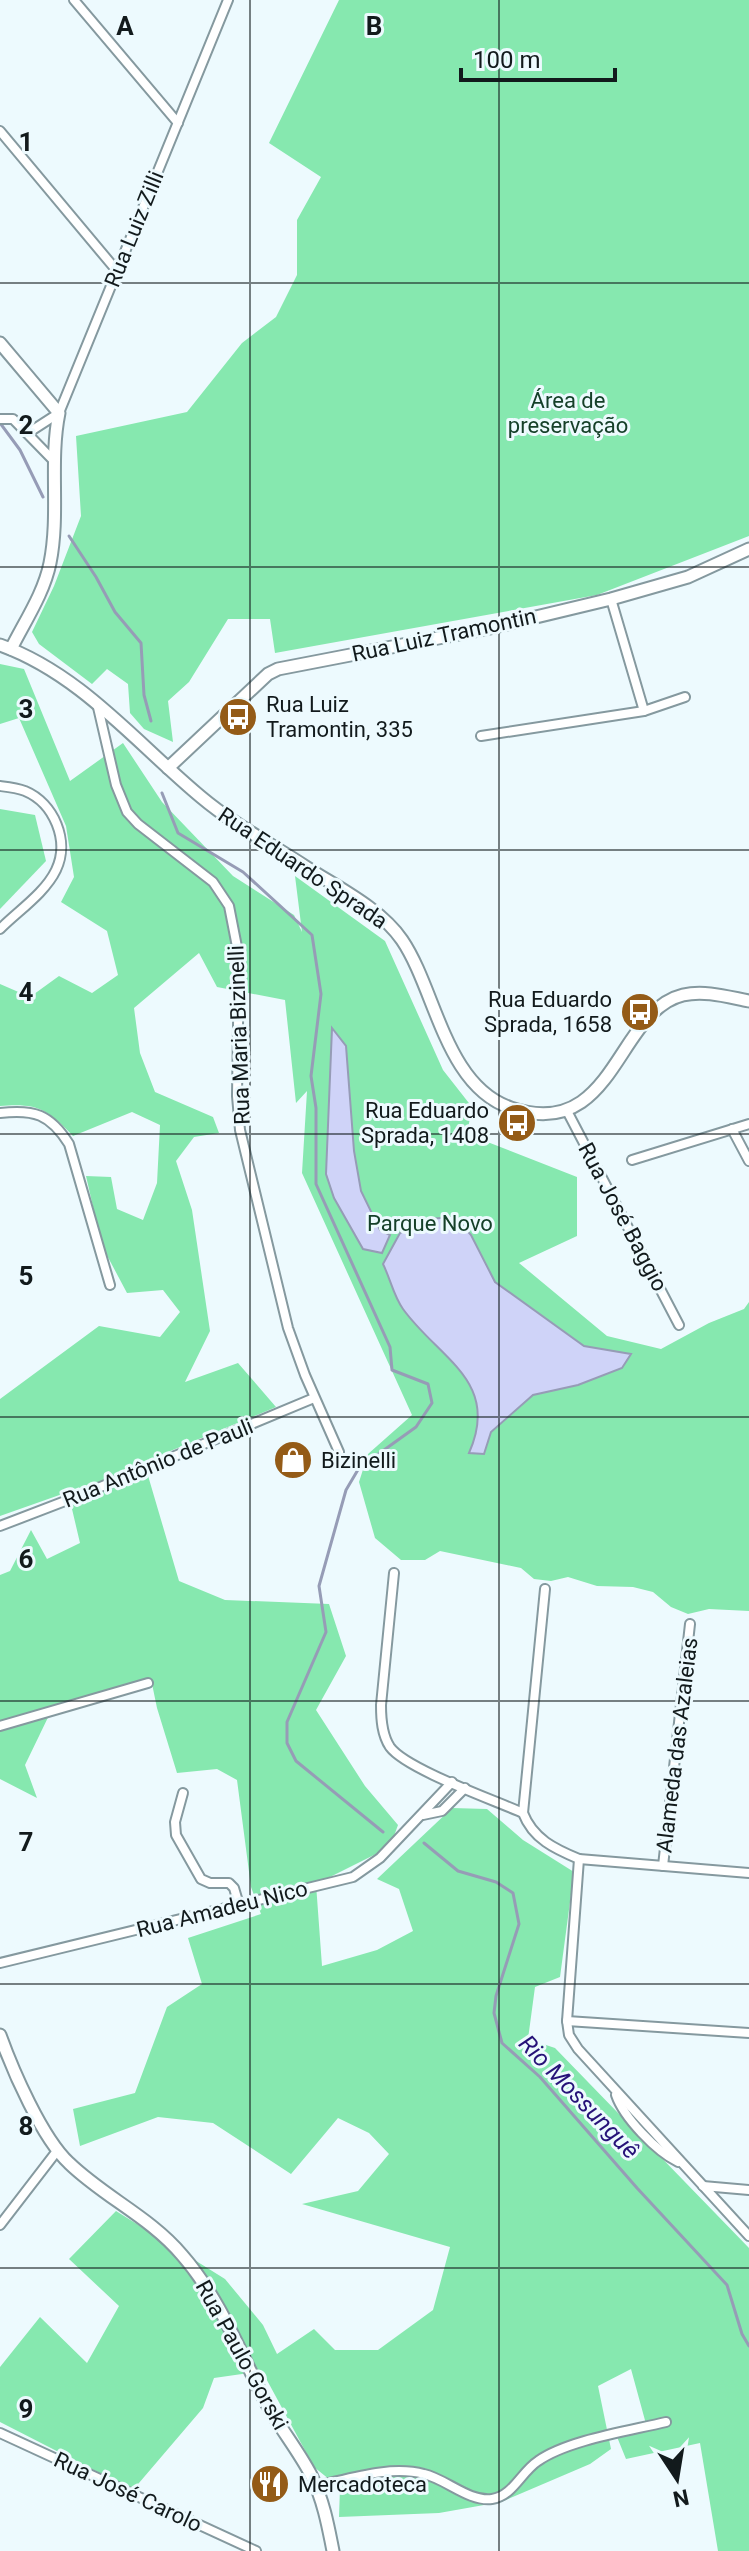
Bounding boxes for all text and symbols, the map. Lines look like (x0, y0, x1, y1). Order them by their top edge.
text: A (116, 11, 134, 41)
text: B (366, 11, 382, 41)
scale bar (461, 32, 615, 82)
text: 100 m (473, 46, 540, 74)
text: 1 (19, 127, 33, 157)
street label: Rua Luiz Zilli (99, 167, 169, 291)
park label: Área de preservação (508, 388, 628, 438)
text: 2 (19, 410, 33, 440)
street label: Rua Luiz Tramontin (350, 603, 538, 667)
place label: Rua Luiz Tramontin, 335 (266, 692, 413, 742)
text: 3 (19, 694, 33, 724)
bus stop icon: Rua Luiz Tramontin, 335 (217, 696, 259, 738)
street label: Rua Eduardo Sprada (214, 802, 392, 934)
street label: Rua Maria Bizinelli (223, 945, 255, 1125)
text: 4 (19, 977, 34, 1007)
place label: Rua Eduardo Sprada, 1658 (484, 987, 612, 1037)
bus stop icon: Rua Eduardo Sprada, 1658 (619, 991, 661, 1033)
place label: Rua Eduardo Sprada, 1408 (361, 1098, 489, 1148)
bus stop icon: Rua Eduardo Sprada, 1408 (496, 1102, 538, 1144)
street label: Rua José Baggio (573, 1138, 673, 1296)
park label: Parque Novo (367, 1211, 493, 1236)
text: 5 (19, 1261, 33, 1291)
street label: Rua Antônio de Pauli (59, 1413, 257, 1513)
shop icon: Bizinelli (272, 1439, 314, 1481)
place label: Bizinelli (321, 1448, 396, 1473)
text: 6 (19, 1544, 34, 1574)
street label: Alameda das Azaleias (651, 1636, 703, 1854)
text: 7 (19, 1827, 33, 1857)
street label: Rua Amadeu Nico (134, 1876, 310, 1942)
water label: Rio Mossunguê (513, 2029, 645, 2165)
text: 8 (19, 2111, 33, 2141)
street label: Rua Paulo Gorski (191, 2276, 293, 2434)
text: 9 (19, 2394, 33, 2424)
north arrow (637, 2439, 717, 2519)
street label: Rua José Carolo (50, 2447, 206, 2537)
restaurant icon: Mercadoteca (249, 2463, 291, 2505)
place label: Mercadoteca (298, 2472, 427, 2497)
text: N (671, 2484, 691, 2512)

